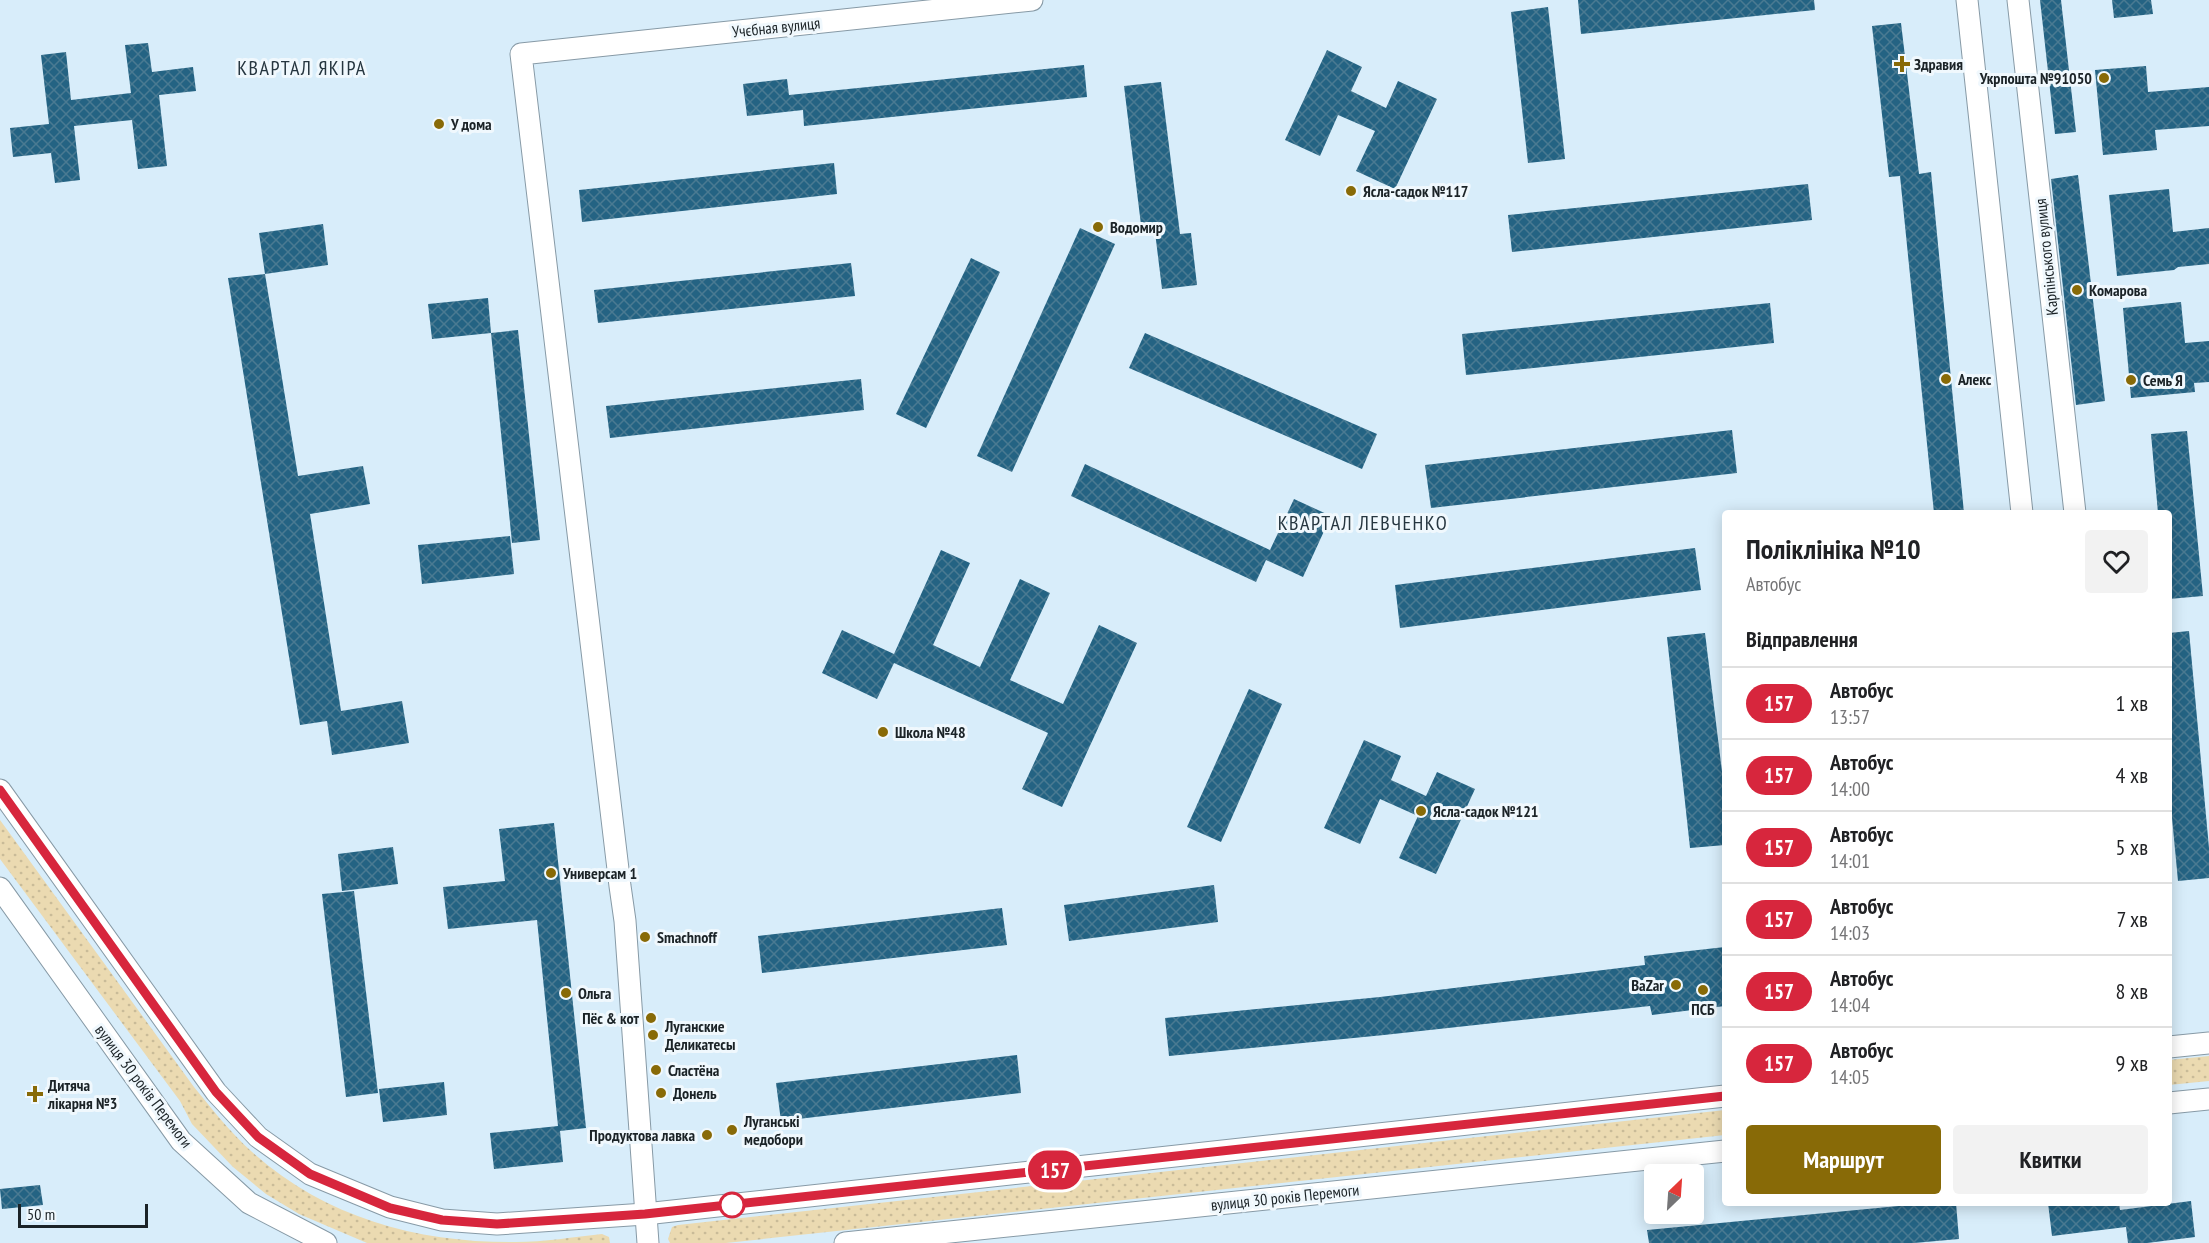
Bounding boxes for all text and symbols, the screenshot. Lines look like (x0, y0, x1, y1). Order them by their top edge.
street label: Учєбная вулиця (731, 12, 821, 42)
place label: Здравия (1914, 54, 1963, 74)
district label: КВАРТАЛ ЯКІРА (237, 55, 367, 81)
marker: Здравия (1895, 57, 1909, 71)
place label: Укрпошта №91050 (1979, 68, 2092, 88)
marker: Укрпошта №91050 (2097, 71, 2111, 85)
place label: У дома (450, 114, 492, 134)
marker: У дома (432, 117, 446, 131)
place label: Ясла-садок №117 (1363, 181, 1468, 201)
marker: Ясла-садок №117 (1344, 184, 1358, 198)
street label: Карпінського вулиця (2030, 198, 2062, 316)
place label: Водомир (1110, 217, 1163, 237)
marker: Водомир (1091, 220, 1105, 234)
place label: Комарова (2089, 280, 2147, 300)
marker: Комарова (2070, 283, 2084, 297)
place label: Алекс (1957, 369, 1992, 389)
place label: Семь Я (2143, 370, 2183, 390)
marker: Алекс (1939, 372, 1953, 386)
marker: Семь Я (2124, 373, 2138, 387)
district label: КВАРТАЛ ЛЕВЧЕНКО (1278, 510, 1448, 536)
text: Поліклініка №10 (1746, 530, 1921, 567)
button: heart (2085, 530, 2148, 593)
text: Автобус (1746, 571, 1801, 597)
text: Відправлення (1746, 625, 1858, 653)
text: Автобус (1830, 676, 1893, 704)
text: 1 хв (2116, 689, 2148, 717)
text: 157 (1764, 690, 1794, 717)
text: 13:57 (1830, 704, 1870, 730)
place label: Школа №48 (895, 722, 966, 742)
marker: Школа №48 (876, 725, 890, 739)
text: Автобус (1830, 748, 1893, 776)
text: 4 хв (2116, 761, 2148, 789)
text: 157 (1764, 762, 1794, 789)
text: 14:00 (1830, 776, 1870, 802)
place label: Ясла-садок №121 (1433, 801, 1538, 821)
marker: Ясла-садок №121 (1414, 804, 1428, 818)
text: Автобус (1830, 820, 1893, 848)
text: 5 хв (2116, 833, 2148, 861)
text: 157 (1764, 834, 1794, 861)
text: 14:01 (1830, 848, 1870, 874)
place label: Универсам 1 (562, 863, 637, 883)
marker: Универсам 1 (544, 866, 558, 880)
text: Автобус (1830, 892, 1893, 920)
text: 7 хв (2116, 905, 2148, 933)
text: 157 (1764, 906, 1794, 933)
text: 14:03 (1830, 920, 1870, 946)
place label: Smachnoff (657, 927, 717, 947)
marker: Smachnoff (638, 930, 652, 944)
text: Автобус (1830, 964, 1893, 992)
place label: BaZar (1631, 975, 1664, 995)
text: 8 хв (2116, 977, 2148, 1005)
marker: BaZar (1669, 978, 1683, 992)
text: 157 (1764, 978, 1794, 1005)
place label: Ольга (578, 983, 612, 1003)
marker: ПСБ (1696, 983, 1710, 997)
marker: Ольга (559, 986, 573, 1000)
text: 14:04 (1830, 992, 1870, 1018)
place label: ПСБ (1691, 999, 1715, 1019)
place label: Пёс & кот (582, 1008, 639, 1028)
marker: Пёс & кот (644, 1011, 658, 1025)
place label: Луганские Деликатесы (664, 1016, 735, 1054)
street label: вулиця 30 років Перемоги (91, 1020, 197, 1152)
marker: Луганские Деликатесы (646, 1028, 660, 1042)
text: Автобус (1830, 1036, 1893, 1064)
text: 9 хв (2116, 1049, 2148, 1077)
text: 157 (1764, 1050, 1794, 1077)
place label: Сластёна (668, 1060, 720, 1080)
marker: Сластёна (649, 1063, 663, 1077)
text: 14:05 (1830, 1064, 1870, 1090)
place label: Дитяча лікарня №3 (47, 1075, 117, 1113)
place label: Донель (673, 1083, 717, 1103)
marker: Дитяча лікарня №3 (26, 1085, 44, 1103)
marker: Донель (654, 1086, 668, 1100)
place label: Луганські медобори (743, 1111, 803, 1149)
marker: Луганські медобори (725, 1123, 739, 1137)
place label: Продуктова лавка (589, 1125, 695, 1145)
button: Маршрут (1746, 1125, 1941, 1194)
button: Квитки (1953, 1125, 2148, 1194)
marker: Продуктова лавка (700, 1128, 714, 1142)
line badge: 157 (1020, 1150, 1090, 1190)
text: 157 (1040, 1157, 1070, 1184)
north arrow (1644, 1164, 1704, 1224)
map controls (1644, 1164, 1704, 1224)
street label: вулиця 30 років Перемоги (1210, 1179, 1360, 1215)
unlabelled marker (719, 1192, 745, 1218)
scale bar (18, 1201, 148, 1228)
text: 50 m (27, 1204, 55, 1224)

